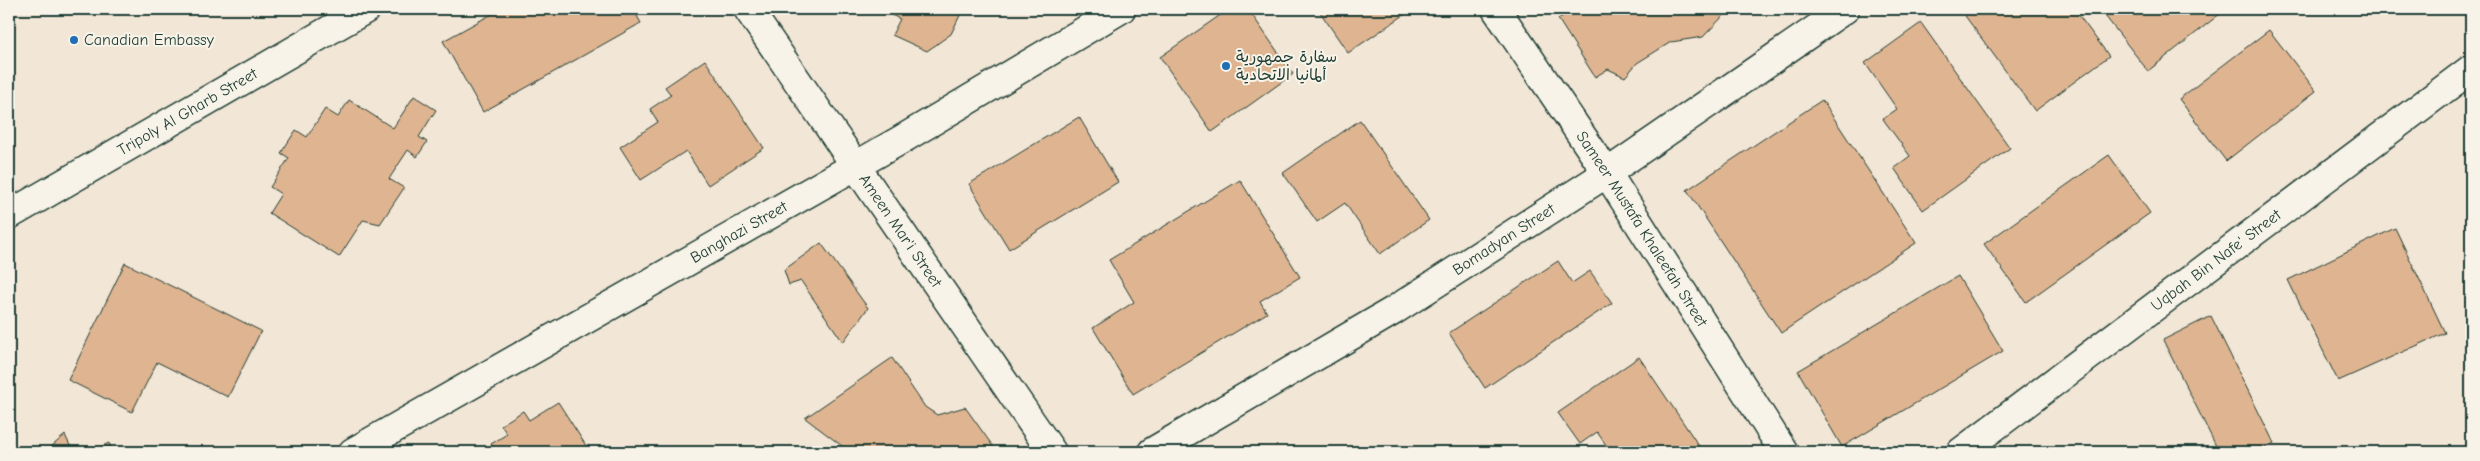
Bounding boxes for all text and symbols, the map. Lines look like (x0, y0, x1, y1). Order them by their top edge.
place label: Canadian Embassy (84, 31, 215, 49)
marker: Canadian Embassy (68, 34, 80, 46)
place label: سفارة جمهورية ألمانيا الاتحادية (1236, 48, 1337, 84)
marker: سفارة جمهورية ألمانيا الاتحادية (1220, 60, 1232, 72)
street label: Tripoly Al Gharb Street (114, 64, 261, 159)
street label: Sameer Mustafa Khaleefah Street (1572, 128, 1711, 330)
street label: Ameen Mar'i Street (855, 171, 946, 291)
street label: Banghazi Street (687, 197, 791, 267)
street label: Bomadyan Street (1449, 200, 1559, 279)
street label: Uqbah Bin Nafe' Street (2148, 206, 2285, 315)

